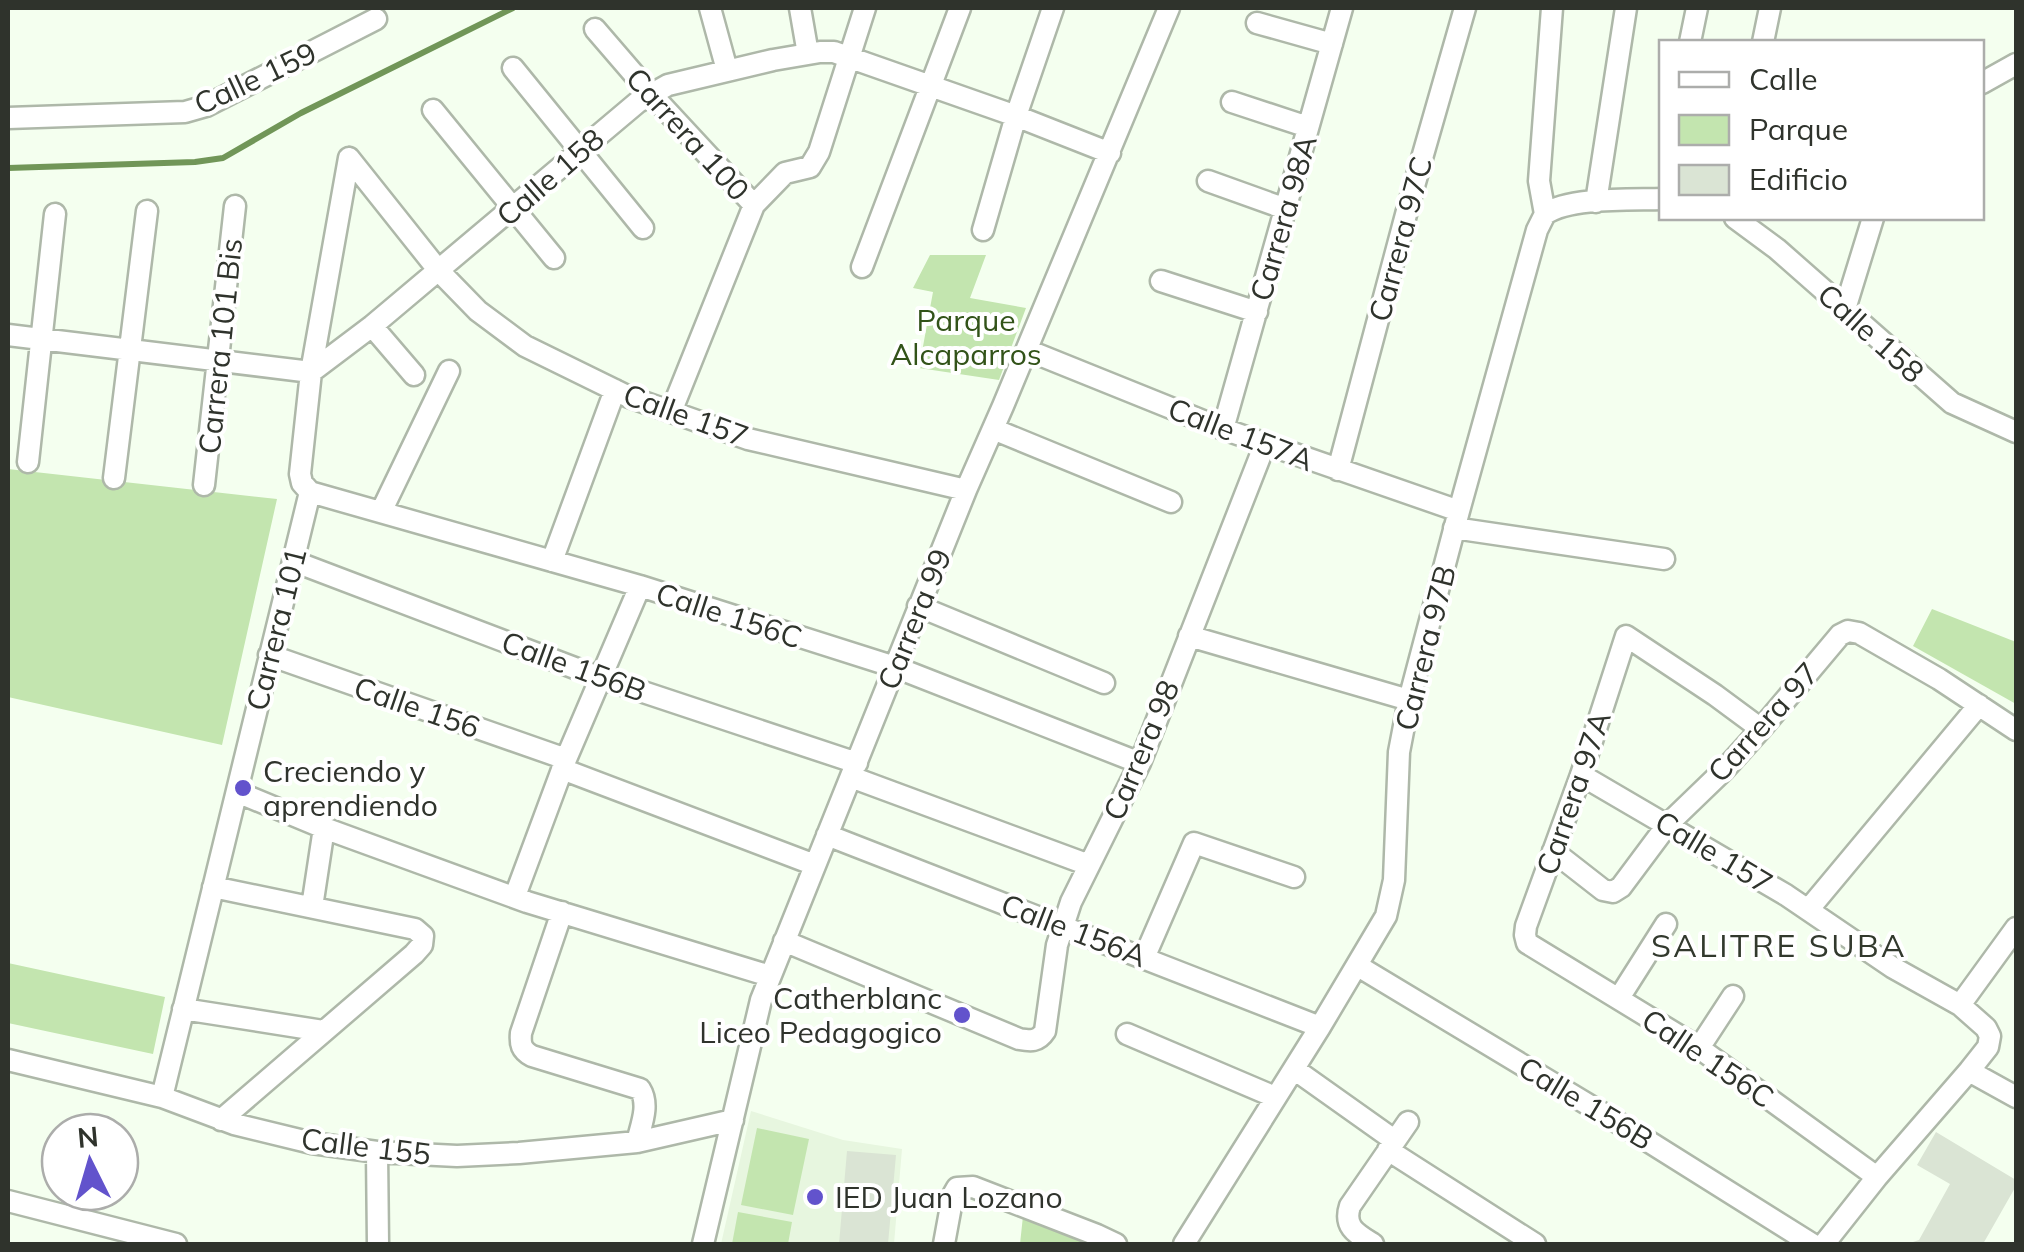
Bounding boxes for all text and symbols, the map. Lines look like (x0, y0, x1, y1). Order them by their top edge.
street label: Calle 159 (188, 33, 322, 123)
legend (1659, 40, 1984, 220)
street label: Carrera 100 (618, 59, 758, 209)
text: Calle (1749, 60, 1818, 98)
text: Parque (1749, 110, 1848, 148)
street label: Calle 158 (488, 120, 612, 234)
street label: Carrera 98A (1241, 131, 1325, 305)
street label: Carrera 97C (1360, 152, 1440, 326)
text: Edificio (1749, 160, 1848, 198)
street label: Carrera 101 Bis (190, 236, 250, 456)
street label: Calle 158 (1810, 275, 1932, 391)
park label: Parque Alcaparros (890, 301, 1042, 373)
street label: Calle 157 (618, 375, 754, 455)
street label: Calle 157A (1163, 389, 1319, 479)
street label: Carrera 99 (869, 543, 959, 695)
street label: Carrera 101 (237, 544, 315, 714)
street label: Carrera 97B (1386, 561, 1464, 735)
street label: Calle 156C (651, 574, 807, 656)
street label: Calle 156B (497, 622, 651, 710)
street label: Carrera 97 (1699, 654, 1827, 790)
street label: Calle 156 (349, 668, 485, 746)
street label: Carrera 98 (1094, 674, 1188, 826)
street label: Carrera 97A (1527, 706, 1619, 880)
place label: Creciendo y aprendiendo (263, 752, 438, 824)
marker: Creciendo y aprendiendo (232, 777, 254, 799)
street label: Calle 157 (1648, 802, 1780, 902)
street label: Calle 156A (996, 885, 1152, 975)
district label: SALITRE SUBA (1651, 925, 1907, 965)
place label: Catherblanc Liceo Pedagogico (699, 979, 942, 1051)
street label: Calle 156C (1635, 1000, 1781, 1116)
marker: Catherblanc Liceo Pedagogico (951, 1004, 973, 1026)
street label: Calle 156B (1512, 1048, 1660, 1158)
north arrow (40, 1112, 140, 1212)
text: N (76, 1118, 100, 1155)
street label: Calle 155 (299, 1119, 433, 1173)
place label: IED Juan Lozano (835, 1178, 1063, 1216)
marker: IED Juan Lozano (804, 1186, 826, 1208)

